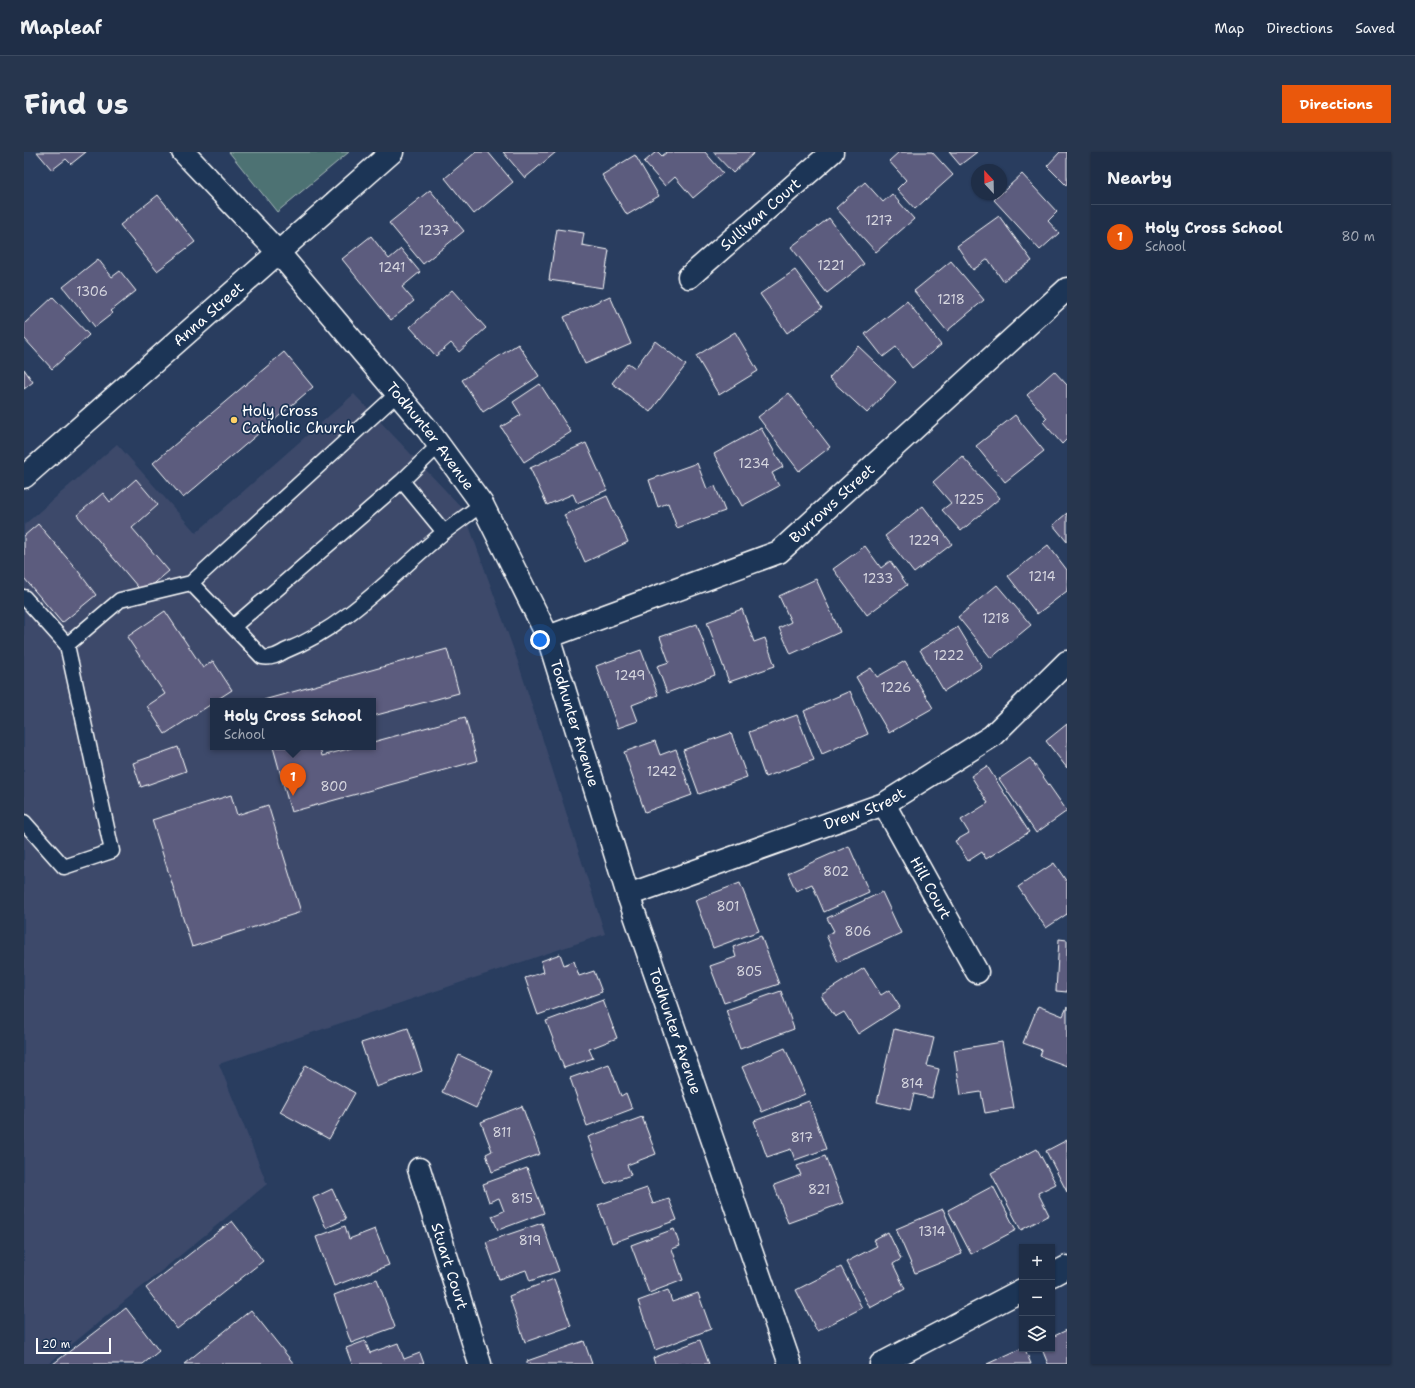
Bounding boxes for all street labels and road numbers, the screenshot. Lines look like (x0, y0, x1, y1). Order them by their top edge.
street label: Sullivan Court (716, 174, 805, 255)
street label: Anna Street (169, 278, 248, 351)
street label: Todhunter Avenue (382, 378, 479, 494)
street label: Burrows Street (785, 459, 879, 548)
street label: Todhunter Avenue (546, 657, 604, 789)
street label: Drew Street (821, 783, 909, 835)
street label: Hill Court (905, 853, 956, 923)
street label: Todhunter Avenue (644, 965, 706, 1097)
street label: Stuart Court (426, 1220, 472, 1312)

